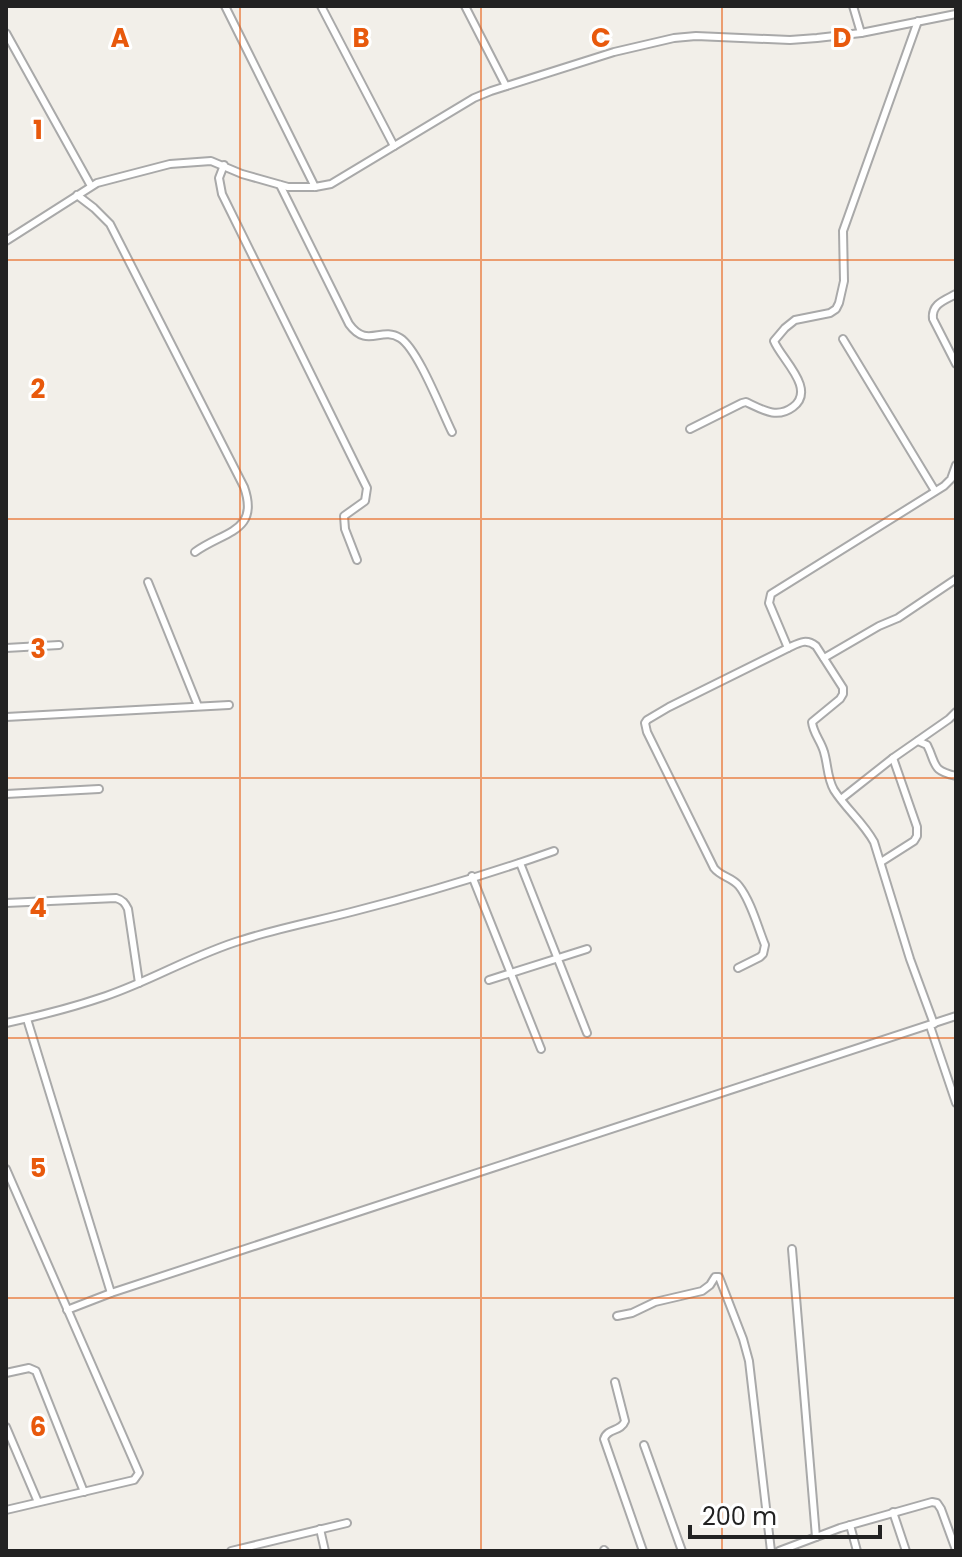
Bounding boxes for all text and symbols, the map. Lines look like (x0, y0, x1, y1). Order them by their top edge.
text: A (110, 20, 130, 56)
text: B (352, 20, 370, 56)
text: C (591, 20, 611, 56)
text: D (833, 20, 852, 56)
text: 1 (33, 112, 43, 148)
text: 2 (31, 371, 46, 407)
text: 3 (30, 631, 46, 667)
text: 4 (29, 890, 47, 926)
text: 5 (30, 1150, 46, 1186)
text: 6 (30, 1409, 46, 1445)
scale bar (690, 1489, 880, 1539)
text: 200 m (702, 1500, 777, 1533)

